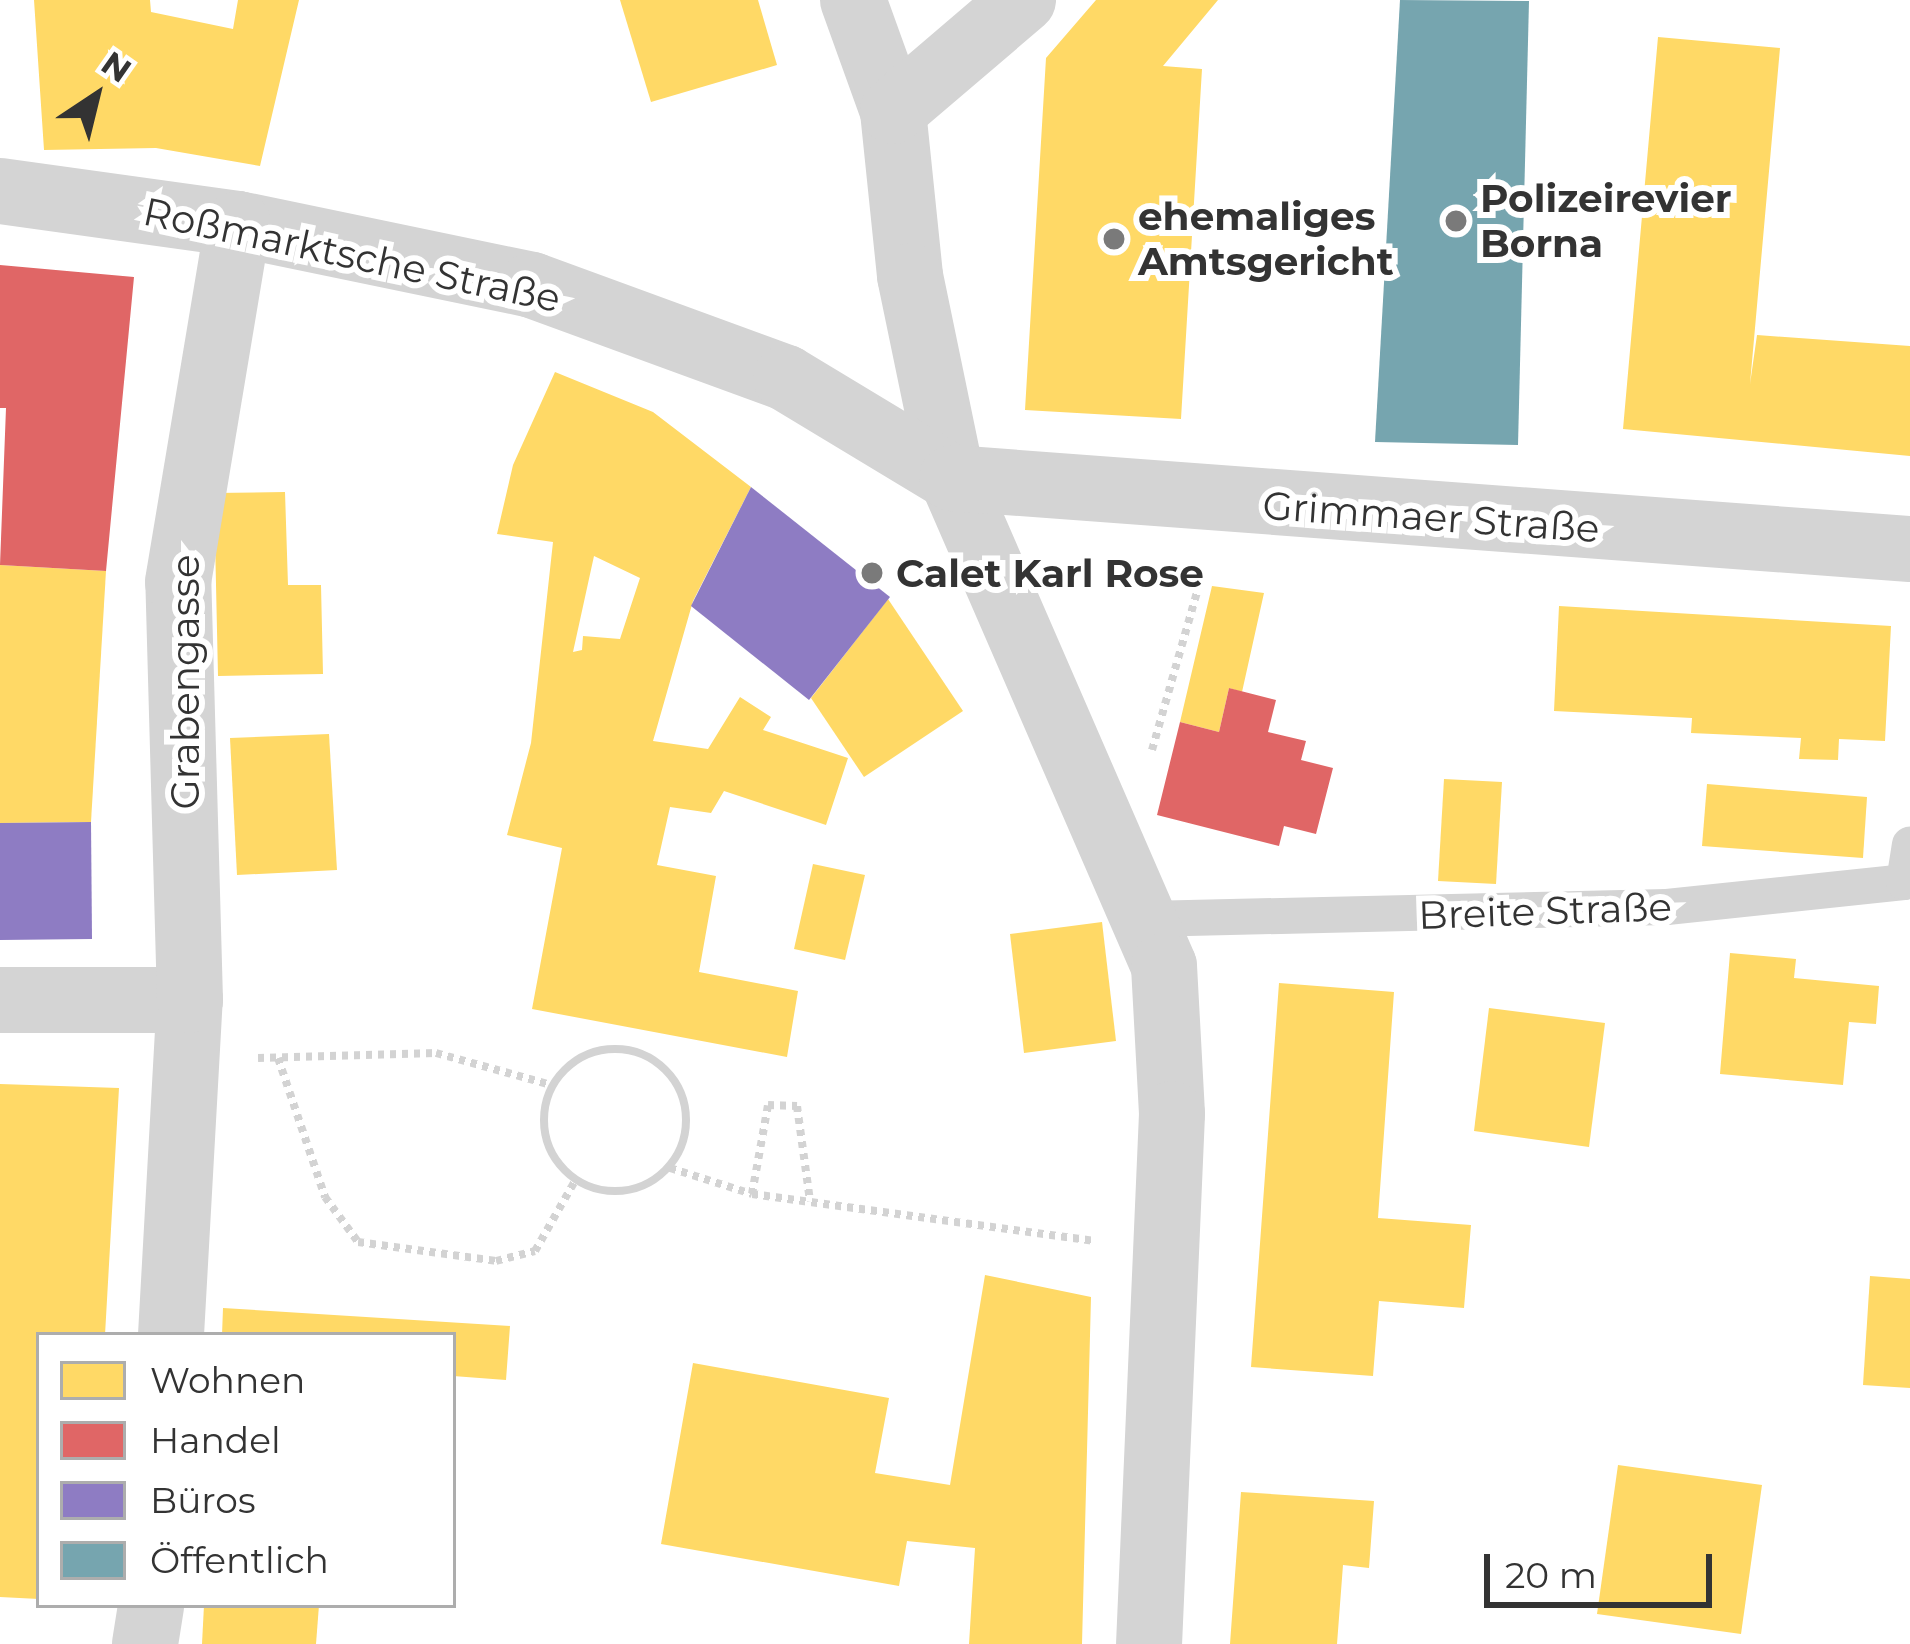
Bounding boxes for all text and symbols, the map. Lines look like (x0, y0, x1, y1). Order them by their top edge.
north arrow (36, 36, 156, 156)
text: N (94, 42, 139, 91)
place label: Polizeirevier Borna (1480, 176, 1732, 267)
street label: Roßmarktsche Straße (139, 188, 565, 322)
place label: ehemaliges Amtsgericht (1138, 194, 1394, 285)
marker: Polizeirevier Borna (1443, 208, 1469, 234)
marker: ehemaliges Amtsgericht (1101, 226, 1127, 252)
street label: Grimmaer Straße (1261, 482, 1601, 552)
place label: Calet Karl Rose (896, 550, 1204, 596)
street label: Grabengasse (162, 555, 208, 809)
marker: Calet Karl Rose (859, 560, 885, 586)
street label: Breite Straße (1417, 883, 1673, 939)
legend (36, 1332, 456, 1608)
text: Wohnen (150, 1358, 305, 1402)
text: Handel (150, 1418, 281, 1462)
text: Büros (150, 1478, 255, 1522)
scale bar (1490, 1530, 1718, 1604)
text: Öffentlich (150, 1538, 329, 1582)
text: 20 m (1505, 1553, 1597, 1597)

